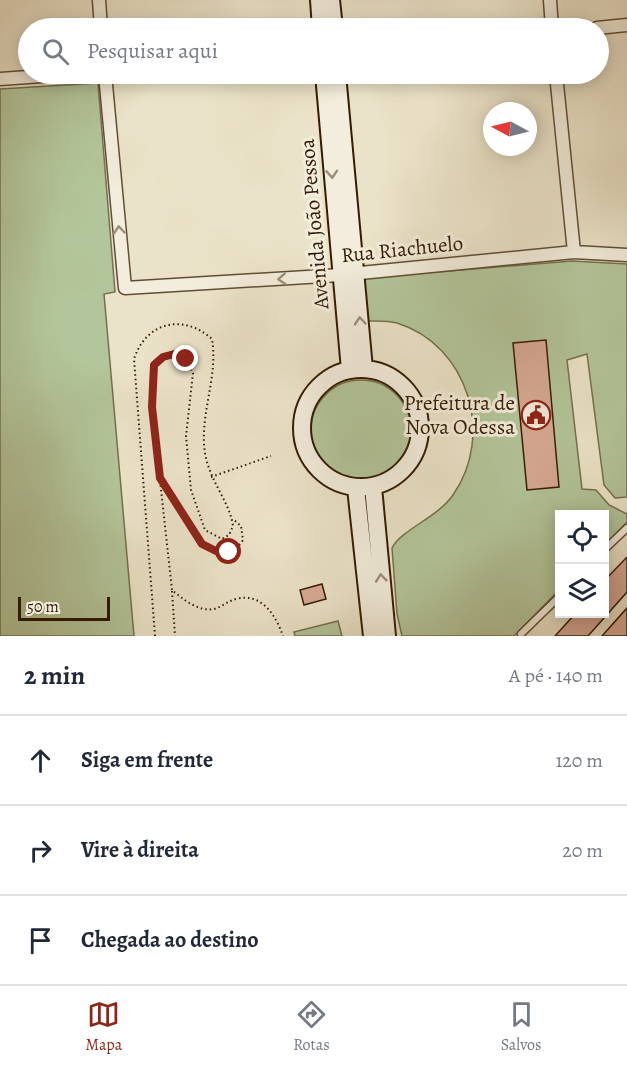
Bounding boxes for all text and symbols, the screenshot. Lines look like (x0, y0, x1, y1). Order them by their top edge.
search box (18, 18, 609, 84)
icon: search (39, 35, 72, 68)
text: Pesquisar aqui (87, 36, 218, 66)
north arrow (483, 102, 537, 156)
street label: Avenida João Pessoa (293, 137, 335, 311)
one-way arrow (326, 169, 339, 178)
one-way arrow (113, 225, 126, 234)
street label: Rua Riachuelo (340, 229, 464, 269)
one-way arrow (277, 272, 286, 285)
one-way arrow (354, 317, 367, 326)
route end (172, 345, 198, 371)
place label: Prefeitura de Nova Odessa (404, 389, 515, 441)
public building icon: Prefeitura de Nova Odessa (520, 399, 552, 431)
map controls (555, 510, 609, 618)
button: locate (555, 510, 609, 564)
route start (215, 538, 241, 564)
button: layers (555, 564, 609, 618)
one-way arrow (375, 573, 388, 582)
scale bar (18, 594, 110, 622)
text: 50 m (27, 596, 59, 618)
text: 2 min (24, 658, 85, 693)
text: A pé · 140 m (509, 662, 603, 689)
icon: ahead (24, 744, 57, 777)
text: Siga em frente (81, 745, 213, 775)
text: 120 m (555, 747, 603, 774)
icon: right (24, 834, 57, 867)
text: Vire à direita (81, 835, 199, 865)
text: 20 m (562, 837, 603, 864)
icon: arrive (24, 924, 57, 957)
text: Chegada ao destino (81, 925, 259, 955)
tab: Mapa (86, 998, 122, 1056)
tab: Rotas (293, 998, 330, 1056)
tab: Salvos (501, 998, 542, 1056)

